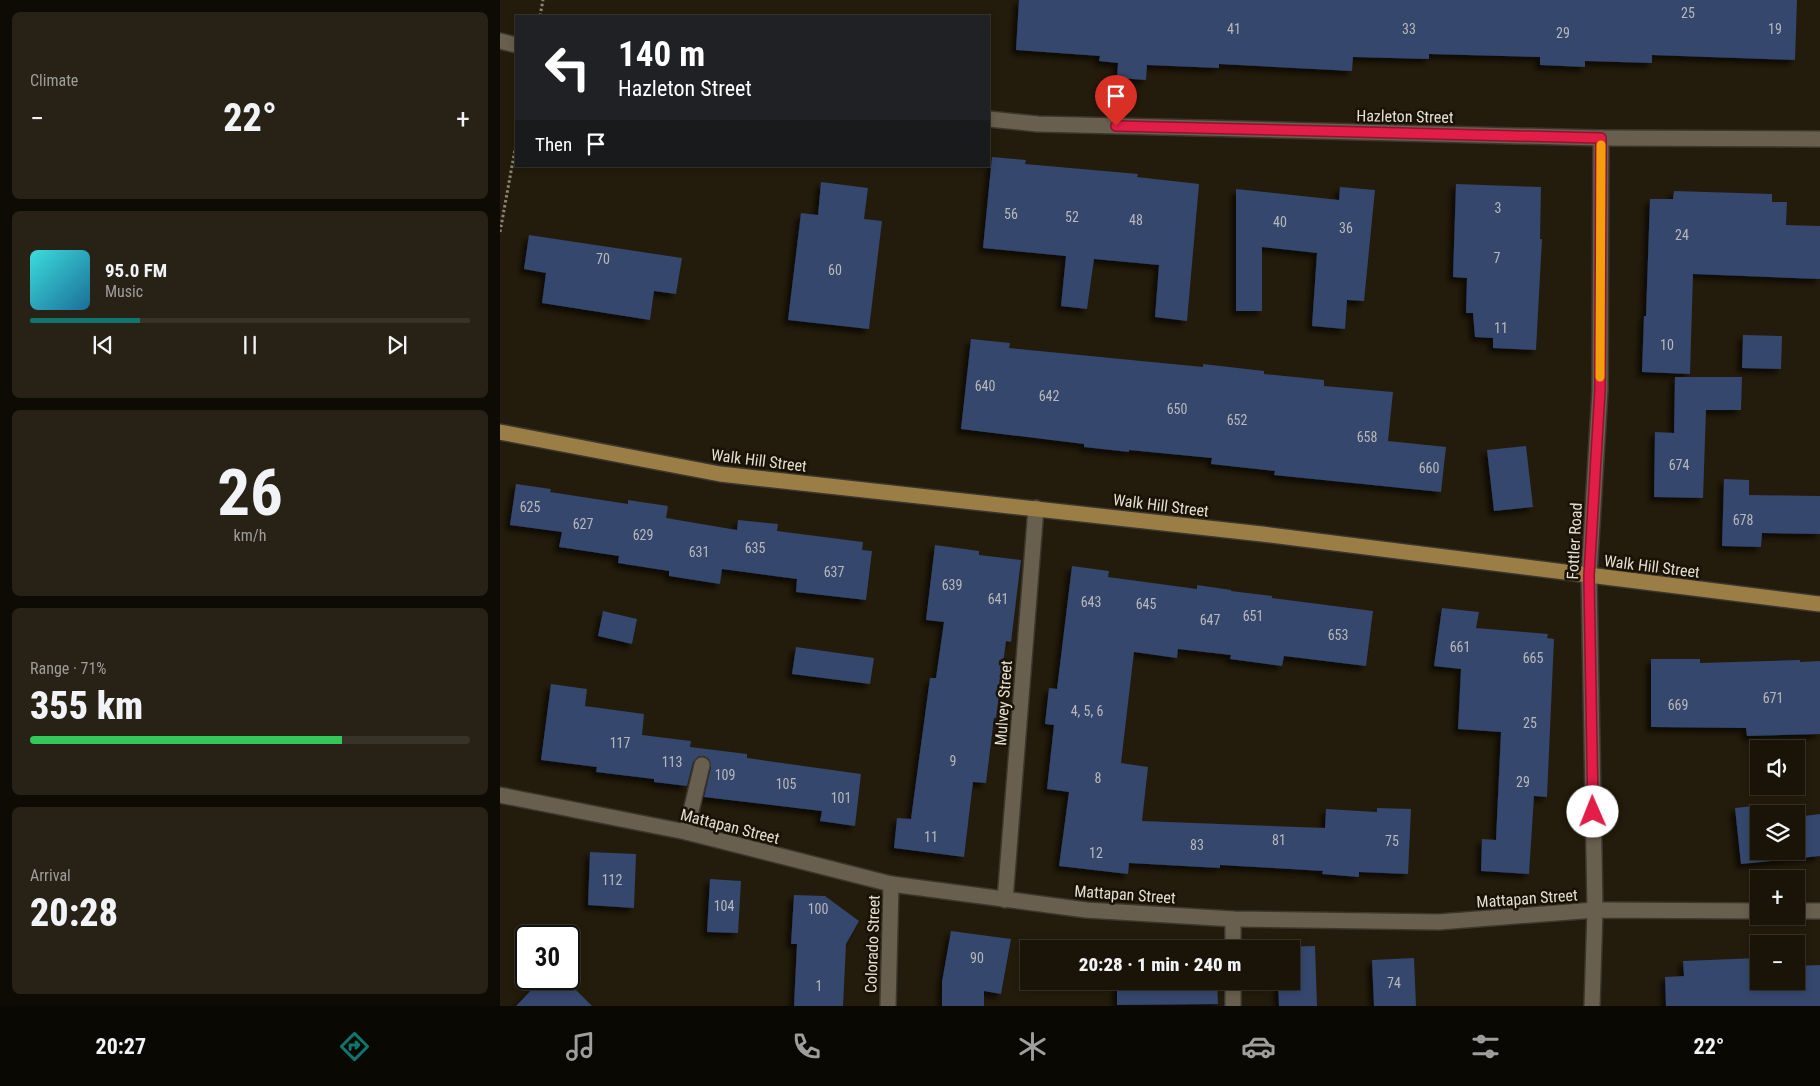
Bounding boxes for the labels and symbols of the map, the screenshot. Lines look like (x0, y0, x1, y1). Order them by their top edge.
house number: 25 (1681, 5, 1695, 21)
house number: 41 (1227, 21, 1241, 37)
house number: 33 (1402, 21, 1416, 37)
house number: 19 (1768, 21, 1782, 37)
house number: 29 (1556, 25, 1570, 41)
pin (1095, 75, 1137, 126)
street label: Hazleton Street (1356, 106, 1454, 127)
house number: 3 (1495, 200, 1501, 216)
house number: 56 (1004, 206, 1018, 222)
house number: 52 (1065, 209, 1079, 225)
house number: 48 (1129, 212, 1143, 228)
house number: 40 (1273, 214, 1287, 230)
house number: 36 (1339, 220, 1353, 236)
house number: 24 (1675, 227, 1689, 243)
house number: 7 (1494, 250, 1501, 266)
house number: 70 (596, 251, 610, 267)
house number: 60 (828, 262, 842, 278)
house number: 11 (1494, 320, 1508, 336)
house number: 10 (1660, 337, 1674, 353)
house number: 640 (975, 378, 995, 394)
house number: 642 (1039, 388, 1059, 404)
house number: 650 (1167, 401, 1187, 417)
house number: 652 (1227, 412, 1247, 428)
house number: 658 (1357, 429, 1377, 445)
street label: Walk Hill Street (710, 445, 808, 476)
house number: 674 (1669, 457, 1689, 473)
house number: 660 (1419, 460, 1439, 476)
street label: Walk Hill Street (1112, 490, 1210, 521)
house number: 625 (520, 499, 540, 515)
street label: Fottler Road (1563, 502, 1586, 580)
house number: 678 (1733, 512, 1753, 528)
house number: 627 (573, 516, 593, 532)
house number: 629 (633, 527, 653, 543)
house number: 635 (745, 540, 765, 556)
house number: 631 (689, 544, 709, 560)
street label: Walk Hill Street (1603, 551, 1701, 582)
house number: 637 (824, 564, 844, 580)
house number: 639 (942, 577, 962, 593)
house number: 641 (988, 591, 1008, 607)
house number: 643 (1081, 594, 1101, 610)
house number: 645 (1136, 596, 1156, 612)
house number: 651 (1243, 608, 1263, 624)
house number: 647 (1200, 612, 1220, 628)
house number: 653 (1328, 627, 1348, 643)
house number: 661 (1450, 639, 1470, 655)
house number: 665 (1523, 650, 1543, 666)
street label: Mulvey Street (991, 659, 1016, 746)
house number: 671 (1763, 690, 1783, 706)
house number: 669 (1668, 697, 1688, 713)
house number: 4, 5, 6 (1071, 703, 1103, 719)
house number: 25 (1523, 715, 1537, 731)
house number: 117 (610, 735, 630, 751)
house number: 9 (950, 753, 956, 769)
house number: 113 (662, 754, 682, 770)
house number: 109 (715, 767, 735, 783)
house number: 8 (1095, 770, 1102, 786)
house number: 29 (1516, 774, 1530, 790)
house number: 105 (776, 776, 796, 792)
position arrow (1566, 785, 1618, 837)
house number: 101 (831, 790, 851, 806)
street label: Mattapan Street (678, 805, 782, 848)
house number: 11 (924, 829, 938, 845)
house number: 81 (1272, 832, 1286, 848)
house number: 75 (1385, 833, 1399, 849)
house number: 83 (1190, 837, 1204, 853)
house number: 12 (1089, 845, 1103, 861)
house number: 112 (602, 872, 622, 888)
street label: Mattapan Street (1074, 881, 1176, 908)
street label: Mattapan Street (1476, 885, 1579, 912)
street label: Colorado Street (861, 894, 884, 993)
house number: 104 (714, 898, 734, 914)
house number: 100 (808, 901, 828, 917)
speed limit sign: 30 (515, 925, 580, 990)
house number: 90 (970, 950, 984, 966)
house number: 74 (1387, 975, 1401, 991)
house number: 1 (816, 978, 822, 994)

